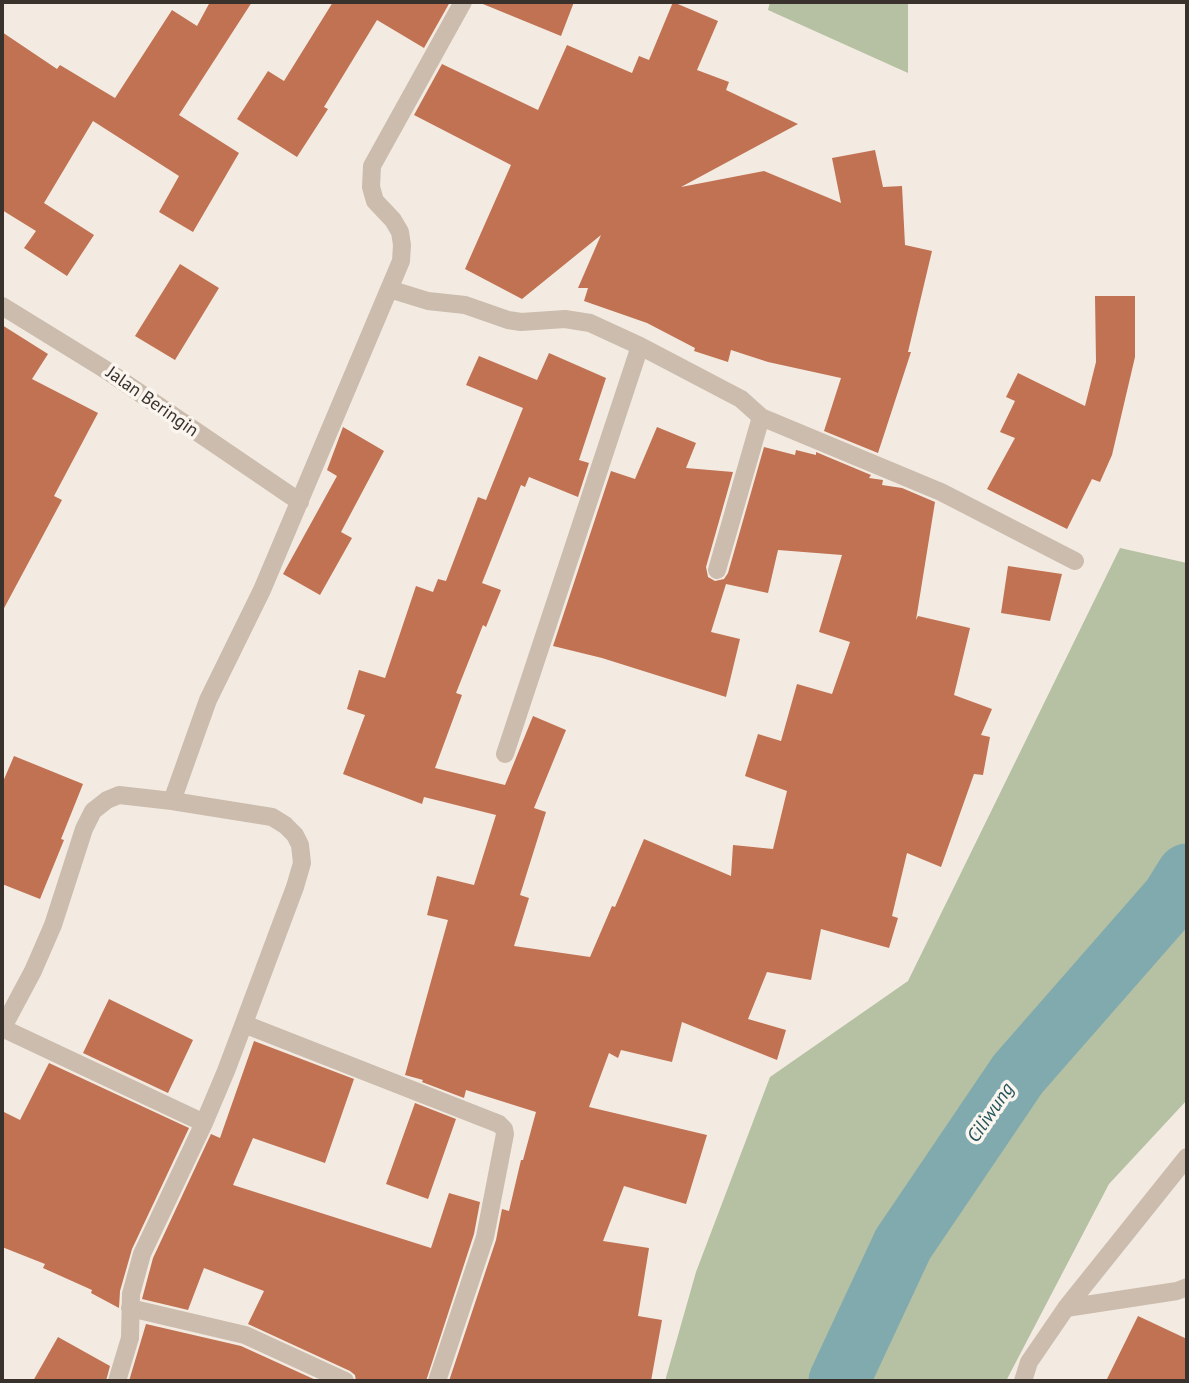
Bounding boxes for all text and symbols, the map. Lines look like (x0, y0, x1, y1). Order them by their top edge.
street label: Jalan Beringin (102, 362, 202, 442)
water label: Ciliwung (963, 1079, 1019, 1147)

